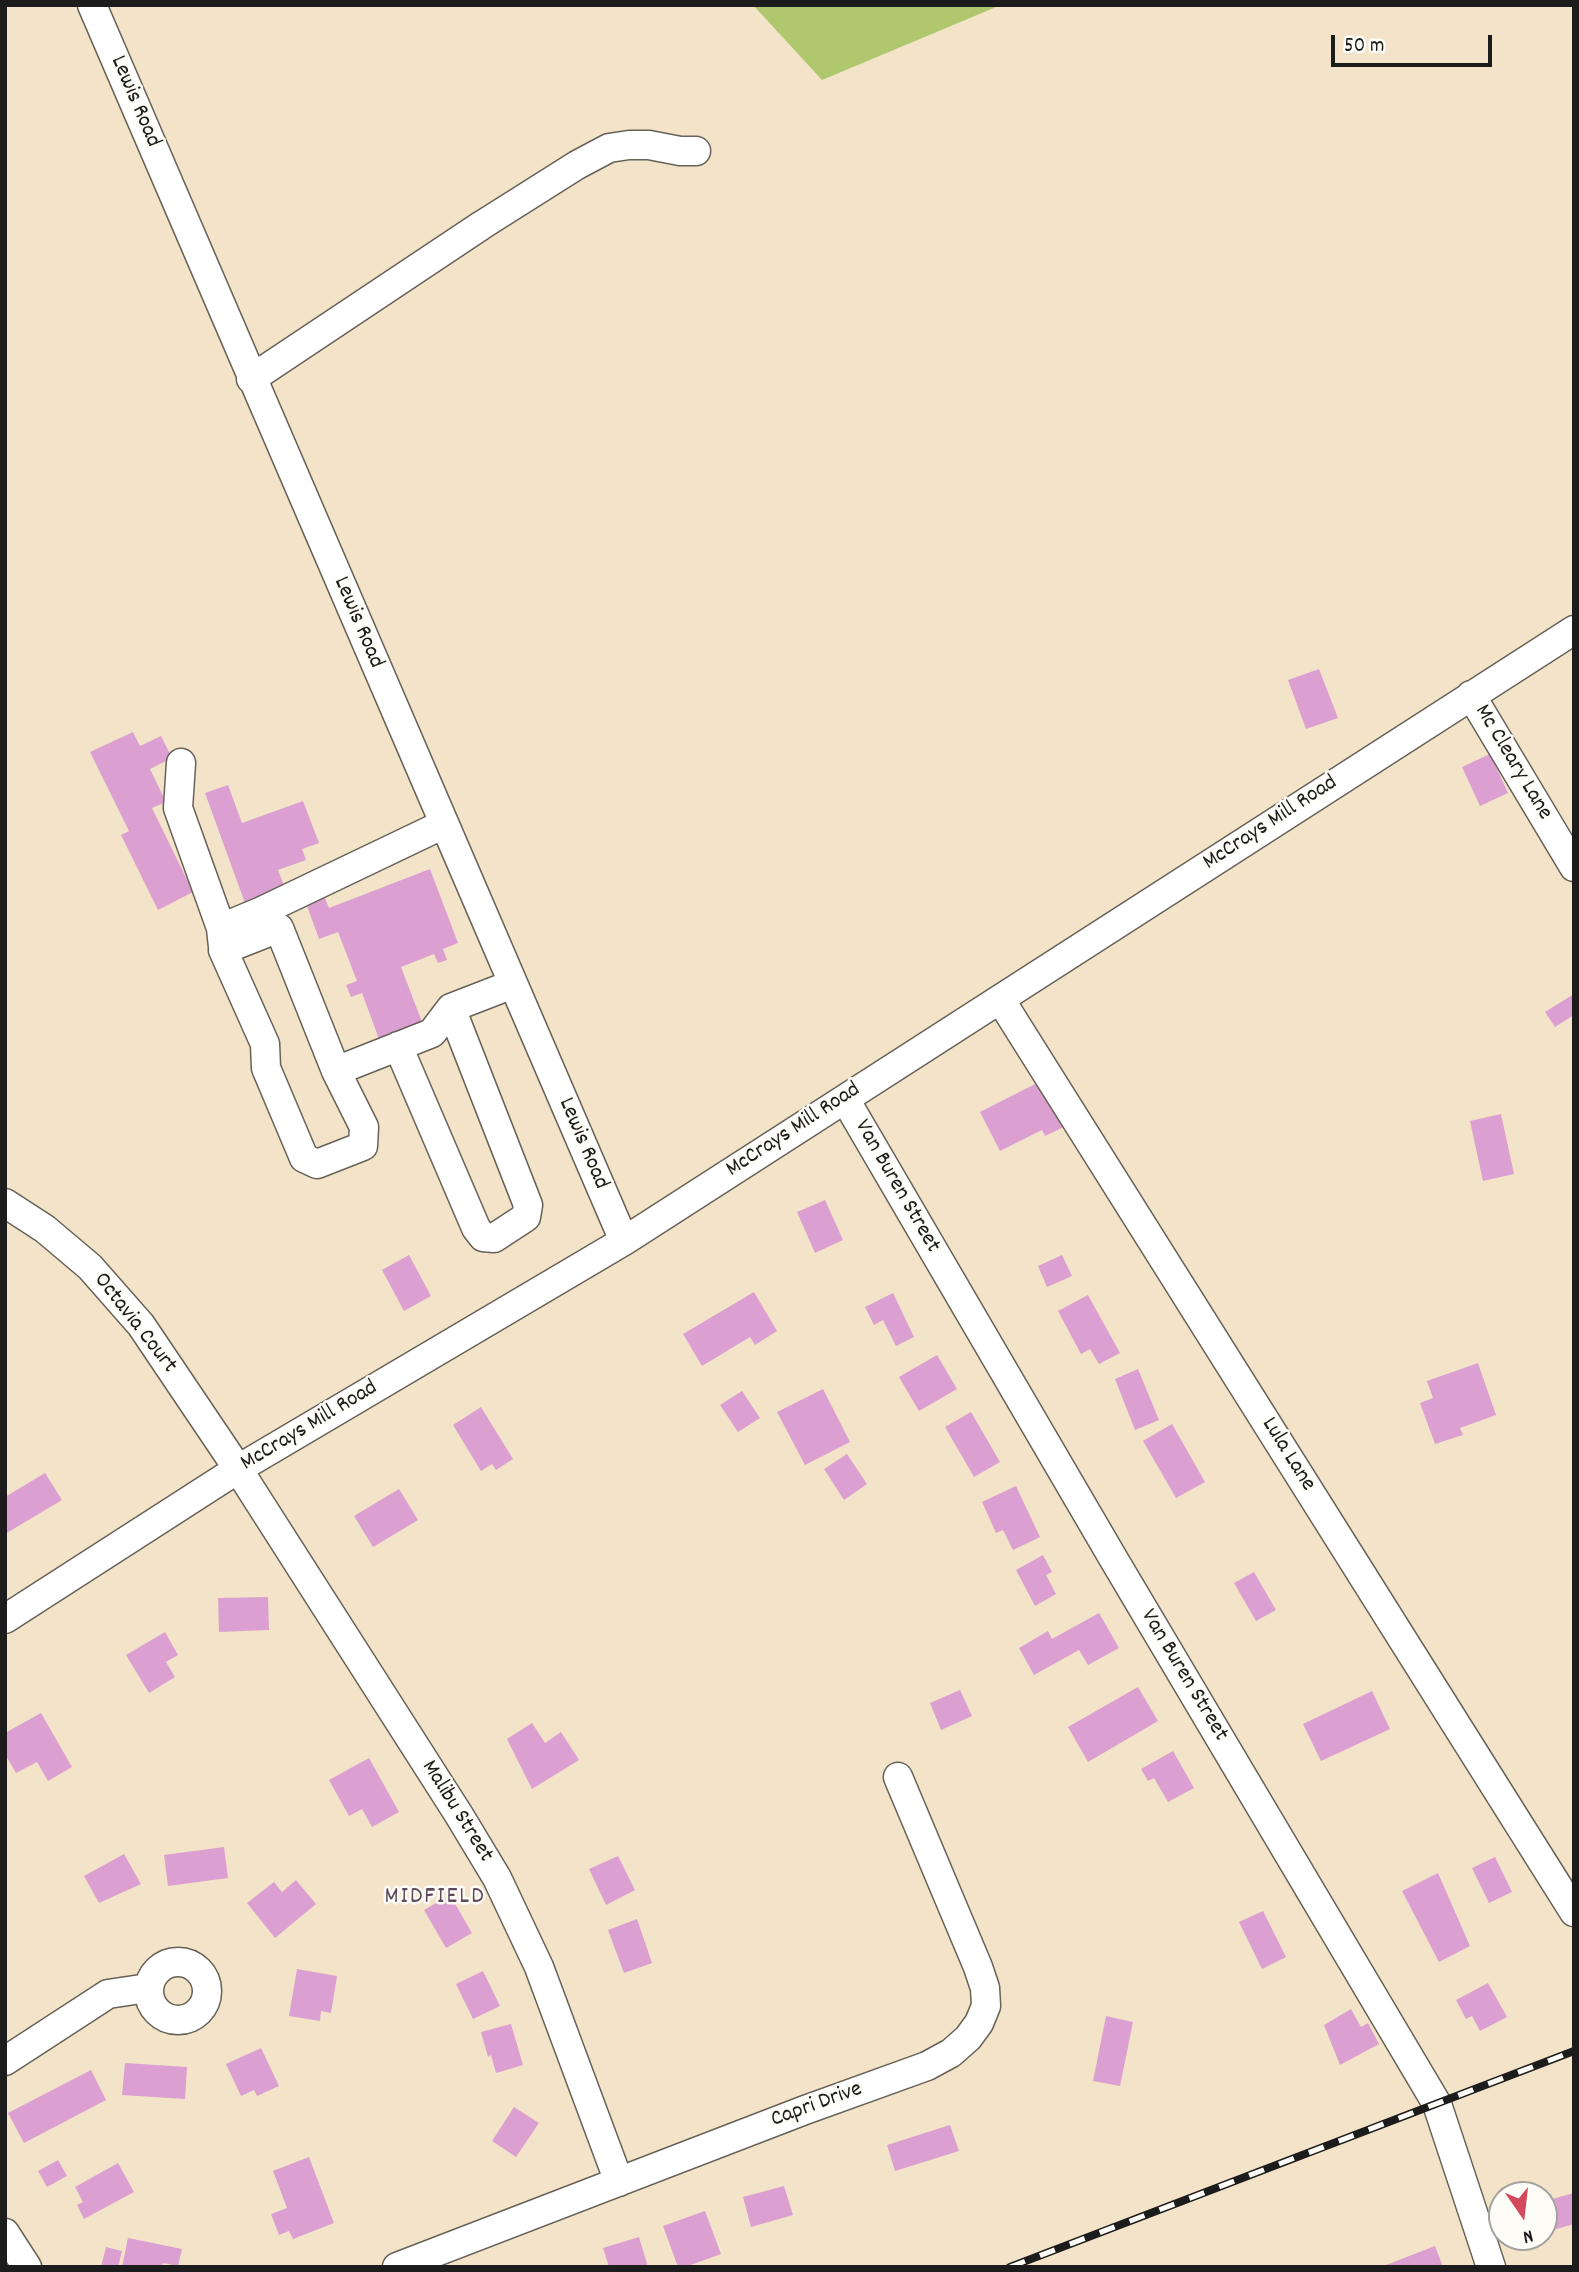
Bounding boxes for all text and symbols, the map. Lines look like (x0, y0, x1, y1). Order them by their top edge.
scale bar (1334, 21, 1495, 65)
text: 50 m (1344, 32, 1384, 62)
street label: Lewis Road (102, 52, 166, 152)
street label: Lewis Road (325, 573, 389, 673)
street label: Mc Cleary Lane (1467, 700, 1557, 826)
street label: McCrays Mill Road (1199, 770, 1343, 878)
street label: McCrays Mill Road (722, 1077, 866, 1185)
street label: Lewis Road (550, 1094, 614, 1194)
street label: Van Buren Street (847, 1116, 945, 1258)
street label: Octavia Court (86, 1268, 182, 1380)
street label: McCrays Mill Road (237, 1375, 383, 1479)
street label: Lula Lane (1254, 1413, 1320, 1497)
street label: Van Buren Street (1133, 1605, 1233, 1747)
street label: Malibu Street (414, 1756, 498, 1868)
district label: MIDFIELD (385, 1885, 485, 1913)
street label: Capri Drive (768, 2077, 866, 2135)
north arrow (1488, 2181, 1558, 2251)
text: N (1520, 2221, 1536, 2249)

